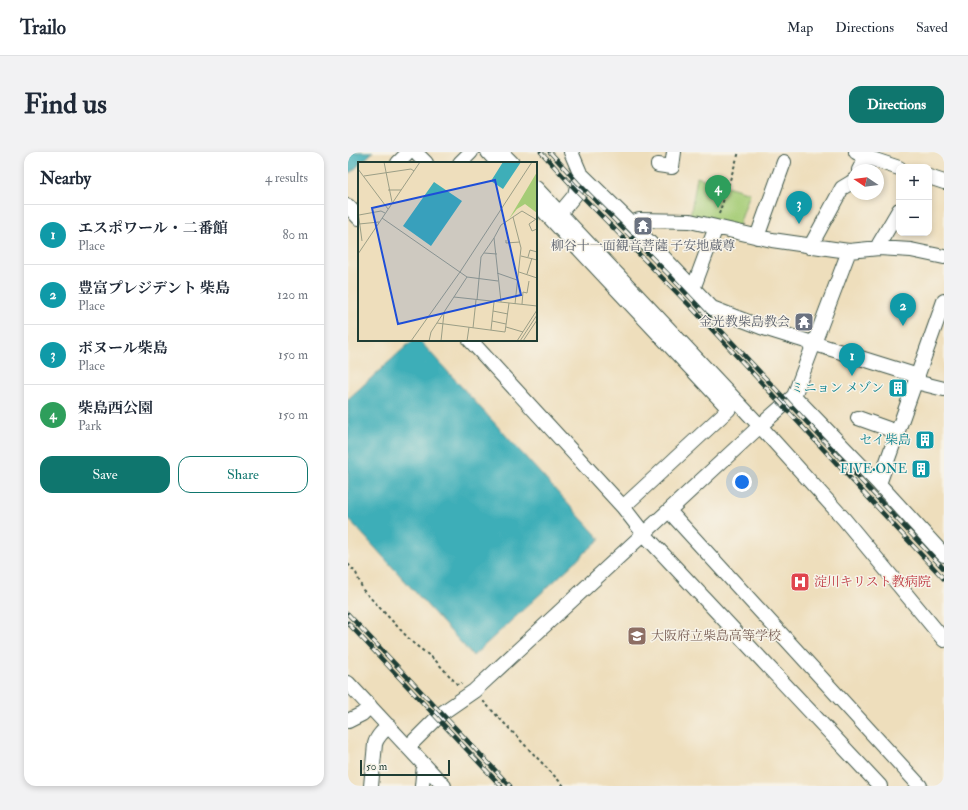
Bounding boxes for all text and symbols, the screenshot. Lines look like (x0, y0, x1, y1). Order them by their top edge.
text: Trailo (20, 16, 66, 40)
text: Map (787, 19, 813, 36)
text: Directions (835, 19, 894, 36)
text: Saved (916, 19, 948, 36)
button: Directions (849, 86, 944, 123)
text: Find us (24, 87, 107, 122)
inset map (358, 162, 537, 341)
north arrow (848, 164, 884, 200)
map controls (896, 164, 932, 236)
button: + (896, 164, 932, 200)
text: Nearby (40, 168, 91, 189)
text: 4 results (265, 170, 308, 186)
pin: 4 (705, 175, 731, 208)
pin: 3 (786, 191, 812, 224)
button: − (896, 200, 932, 236)
temple icon: 柳谷十一面観音菩薩 子安地蔵尊 (632, 215, 654, 237)
text: エスポワール・二番館 (78, 219, 228, 238)
text: 1 (51, 227, 55, 243)
text: 80 m (282, 227, 308, 243)
text: Place (78, 238, 105, 254)
place label: 柳谷十一面観音菩薩 子安地蔵尊 (551, 238, 735, 254)
text: 豊富プレジデント 柴島 (78, 279, 230, 298)
text: 2 (50, 287, 56, 303)
text: 120 m (277, 287, 308, 303)
pin: 2 (890, 293, 916, 326)
text: Place (78, 298, 105, 314)
temple icon: 金光教柴島教会 (793, 311, 815, 333)
place label: 金光教柴島教会 (699, 314, 790, 330)
text: ボヌール柴島 (78, 339, 168, 358)
pin: 1 (839, 343, 865, 376)
text: 3 (51, 347, 56, 363)
text: 150 m (278, 347, 308, 363)
text: Place (78, 358, 105, 374)
building icon: ミニョン メゾン (887, 377, 909, 399)
place label: ミニョン メゾン (791, 380, 884, 396)
text: 柴島西公園 (78, 399, 153, 418)
text: 4 (49, 407, 57, 423)
text: 150 m (278, 407, 308, 423)
text: Park (78, 418, 102, 434)
building icon: セイ柴島 (914, 429, 936, 451)
place label: セイ柴島 (859, 432, 911, 448)
button: Save (40, 456, 170, 493)
button: Share (178, 456, 308, 493)
building icon: FIVE•ONE (910, 458, 932, 480)
place label: FIVE•ONE (840, 461, 907, 477)
your location (732, 472, 752, 492)
hospital icon: 淀川キリスト教病院 (789, 571, 811, 593)
place label: 淀川キリスト教病院 (814, 574, 931, 590)
school or university icon: 大阪府立柴島高等学校 (626, 625, 648, 647)
place label: 大阪府立柴島高等学校 (651, 628, 781, 644)
scale bar (360, 758, 450, 777)
text: 50 m (366, 760, 387, 773)

